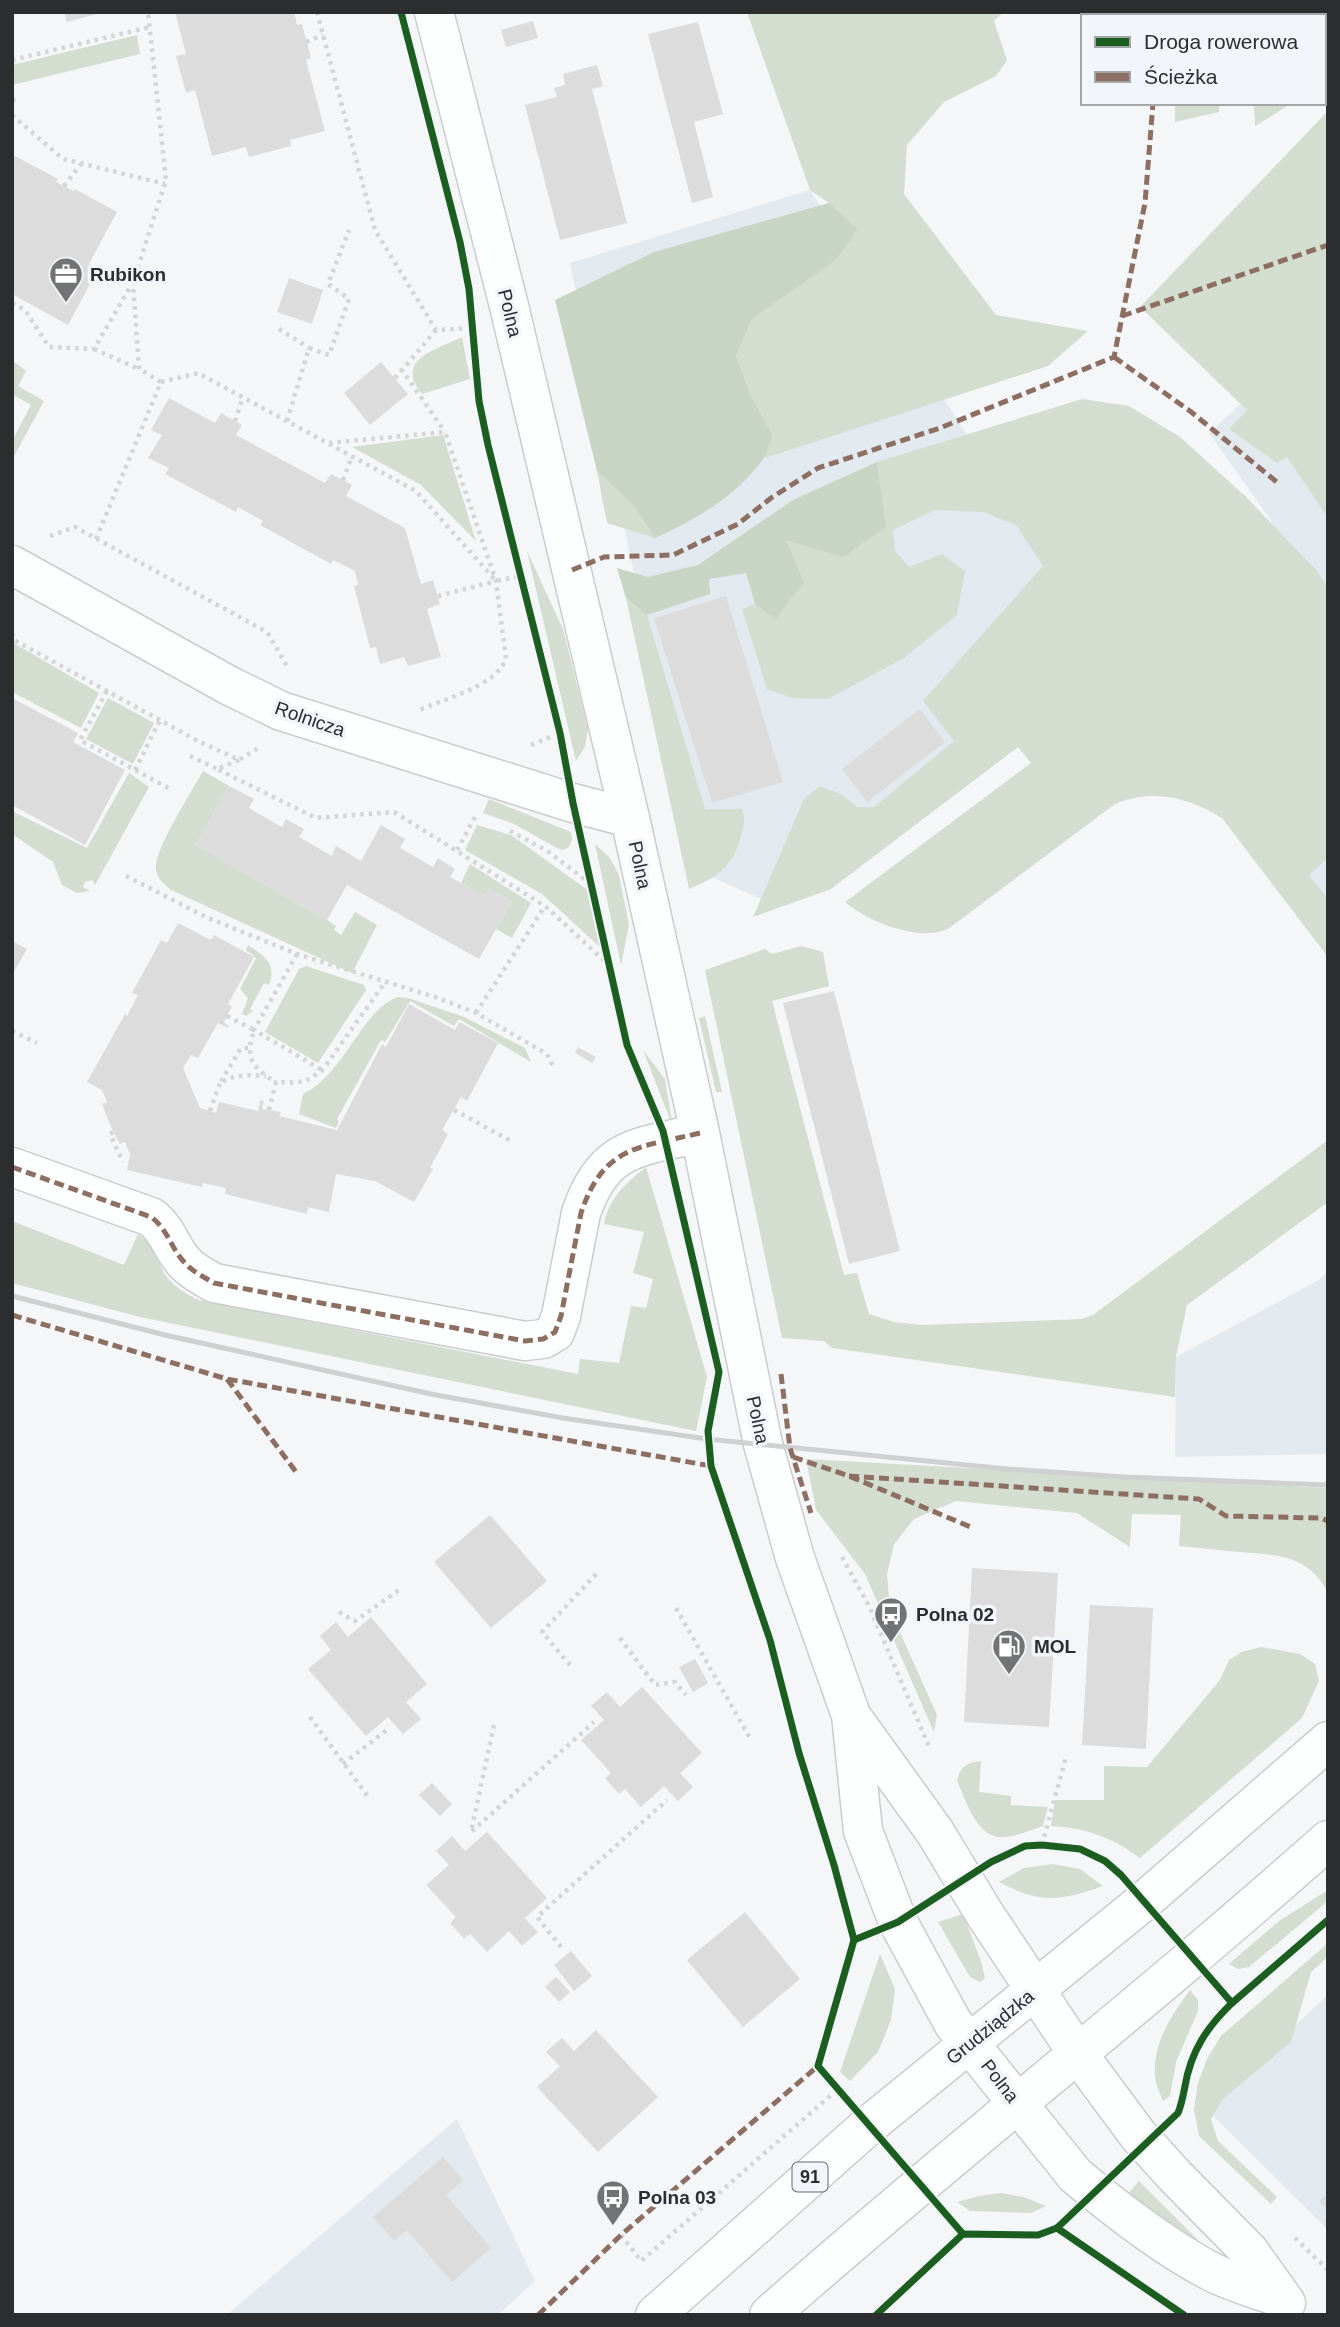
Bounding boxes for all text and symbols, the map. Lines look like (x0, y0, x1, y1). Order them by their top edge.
legend (1081, 14, 1326, 105)
text: Droga rowerowa (1144, 30, 1298, 53)
text: Ścieżka (1144, 65, 1218, 88)
office icon: Rubikon (47, 255, 85, 304)
place label: Rubikon (90, 264, 166, 285)
street label: Polna (494, 287, 526, 340)
street label: Rolnicza (272, 697, 348, 741)
street label: Polna (625, 839, 655, 891)
street label: Polna (743, 1394, 773, 1446)
bus stop icon: Polna 02 (872, 1595, 910, 1644)
place label: Polna 02 (916, 1604, 994, 1625)
fuel station icon: MOL (990, 1627, 1028, 1676)
place label: MOL (1034, 1636, 1077, 1657)
street label: Grudziądzka (942, 1985, 1038, 2069)
street label: Polna (977, 2055, 1023, 2107)
road number: 91 (792, 2162, 828, 2192)
bus stop icon: Polna 03 (594, 2178, 632, 2227)
place label: Polna 03 (638, 2187, 716, 2208)

